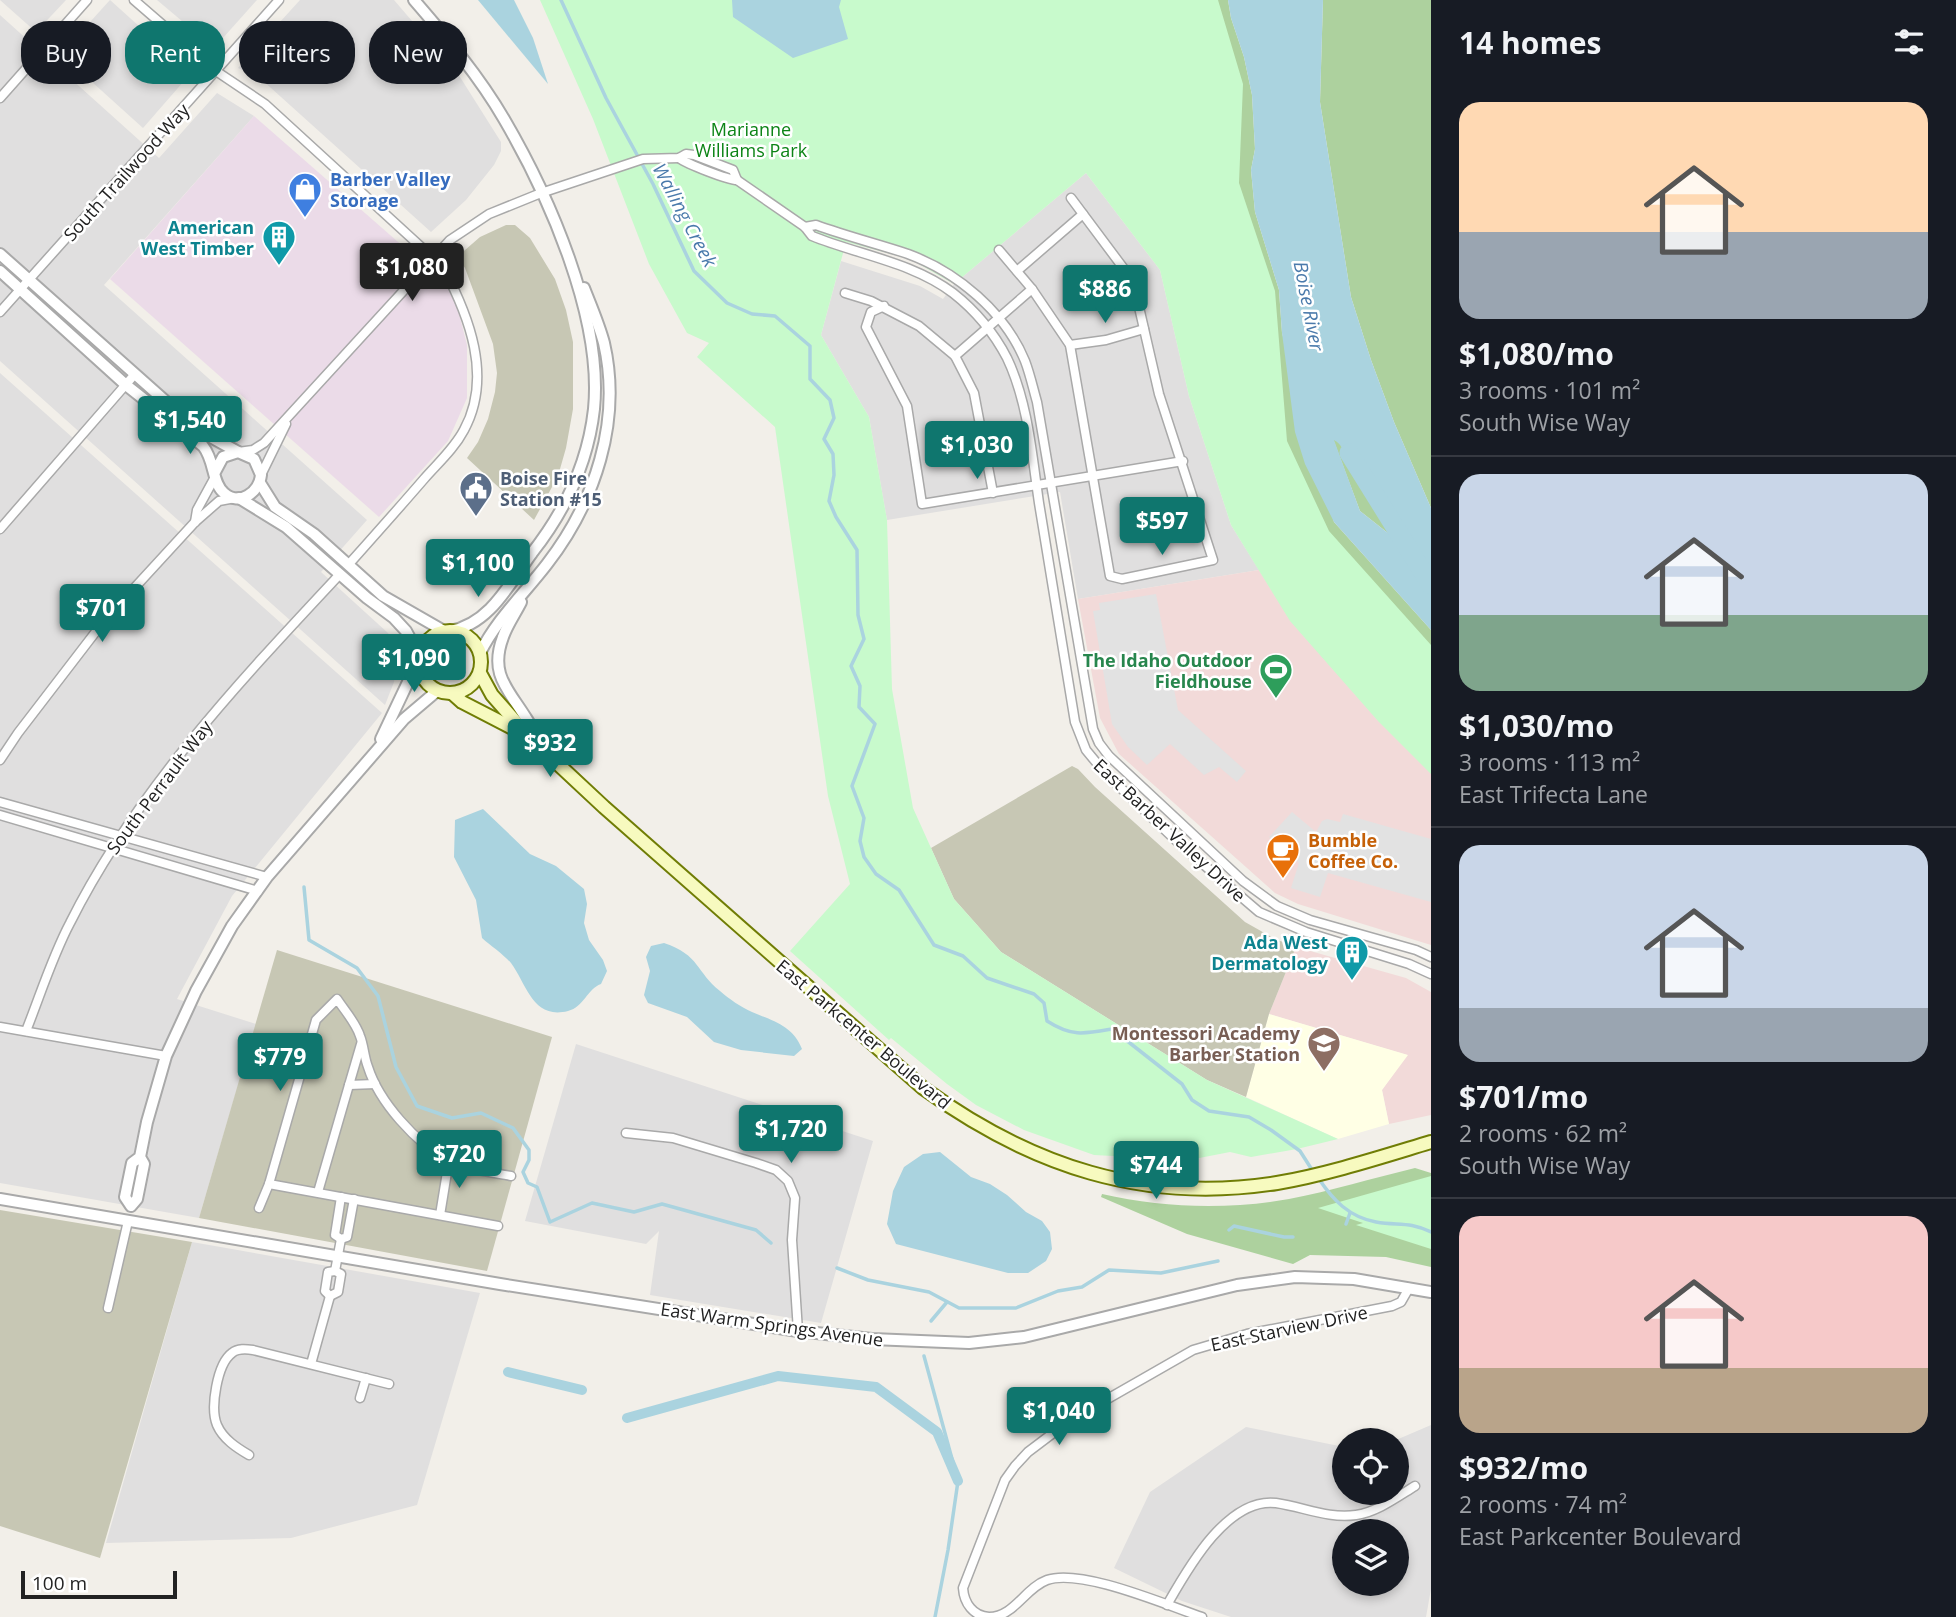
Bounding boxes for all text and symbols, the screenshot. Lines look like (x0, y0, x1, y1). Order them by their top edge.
chip: Buy (21, 21, 111, 84)
chip: Rent (125, 21, 225, 84)
chip: Filters (239, 21, 355, 84)
chip: New (369, 21, 467, 84)
text: 14 homes (1459, 22, 1602, 63)
icon: filters (1890, 23, 1928, 61)
street label: South Trailwood Way (58, 97, 195, 246)
park label: Marianne Williams Park (695, 117, 808, 162)
icon: home (1631, 147, 1757, 273)
water label: Walling Creek (647, 159, 724, 272)
place label: Barber Valley Storage (330, 167, 451, 212)
shop icon: Barber Valley Storage (286, 170, 324, 219)
place label: American West Timber (141, 215, 254, 260)
building icon: American West Timber (260, 218, 298, 267)
pin: $1,080 (355, 244, 469, 303)
text: $1,080 (376, 250, 448, 282)
water label: Boise River (1288, 259, 1331, 355)
pin: $886 (1064, 266, 1146, 325)
text: $886 (1079, 272, 1131, 304)
text: $1,080/mo (1459, 333, 1614, 374)
text: 3 rooms · 101 m² (1459, 374, 1640, 406)
pin: $1,540 (133, 396, 247, 456)
text: $1,540 (154, 403, 226, 435)
text: South Wise Way (1459, 406, 1630, 438)
pin: $1,030 (920, 421, 1034, 481)
text: $1,030 (941, 428, 1013, 460)
place label: Boise Fire Station #15 (500, 466, 602, 511)
public building icon: Boise Fire Station #15 (457, 469, 495, 518)
pin: $597 (1121, 498, 1203, 557)
text: $597 (1136, 504, 1188, 536)
icon: home (1631, 519, 1757, 645)
pin: $1,100 (421, 540, 535, 599)
text: $1,100 (442, 546, 514, 578)
pin: $701 (61, 584, 143, 644)
text: $701 (76, 591, 128, 623)
pin: $1,090 (357, 634, 471, 694)
text: $1,090 (378, 641, 450, 673)
place label: The Idaho Outdoor Fieldhouse (1083, 648, 1252, 693)
sports icon: The Idaho Outdoor Fieldhouse (1257, 651, 1295, 700)
text: $1,030/mo (1459, 705, 1614, 746)
street label: South Perrault Way (101, 714, 218, 859)
pin: $932 (509, 720, 591, 779)
text: $932 (524, 726, 576, 758)
text: 3 rooms · 113 m² (1459, 746, 1640, 778)
street label: East Barber Valley Drive (1089, 753, 1251, 907)
text: East Trifecta Lane (1459, 778, 1648, 810)
place label: Bumble Coffee Co. (1308, 828, 1398, 873)
cafe icon: Bumble Coffee Co. (1264, 831, 1302, 880)
icon: home (1631, 890, 1757, 1016)
place label: Ada West Dermatology (1211, 930, 1329, 975)
building icon: Ada West Dermatology (1333, 933, 1371, 982)
street label: East Parkcenter Boulevard (772, 954, 956, 1114)
place label: Montessori Academy Barber Station (1112, 1021, 1301, 1066)
school or university icon: Montessori Academy Barber Station (1305, 1024, 1343, 1073)
pin: $779 (239, 1034, 321, 1093)
text: $779 (254, 1040, 306, 1072)
text: $701/mo (1459, 1076, 1588, 1117)
pin: $1,720 (734, 1106, 848, 1165)
text: $1,720 (755, 1112, 827, 1144)
text: 2 rooms · 62 m² (1459, 1117, 1627, 1149)
pin: $720 (418, 1130, 500, 1190)
text: $720 (433, 1137, 485, 1169)
pin: $744 (1115, 1142, 1197, 1201)
text: $744 (1130, 1148, 1182, 1180)
text: South Wise Way (1459, 1149, 1630, 1181)
icon: home (1631, 1261, 1757, 1387)
street label: East Warm Springs Avenue (659, 1296, 885, 1352)
street label: East Starview Drive (1208, 1300, 1370, 1356)
pin: $1,040 (1002, 1388, 1116, 1447)
text: $1,040 (1023, 1394, 1095, 1426)
map controls (1332, 1428, 1409, 1596)
button: locate (1332, 1428, 1409, 1505)
text: $932/mo (1459, 1447, 1588, 1488)
text: 2 rooms · 74 m² (1459, 1488, 1627, 1520)
button: layers (1332, 1519, 1409, 1596)
text: East Parkcenter Boulevard (1459, 1520, 1742, 1552)
scale bar (21, 1568, 177, 1600)
text: 100 m (32, 1570, 87, 1596)

